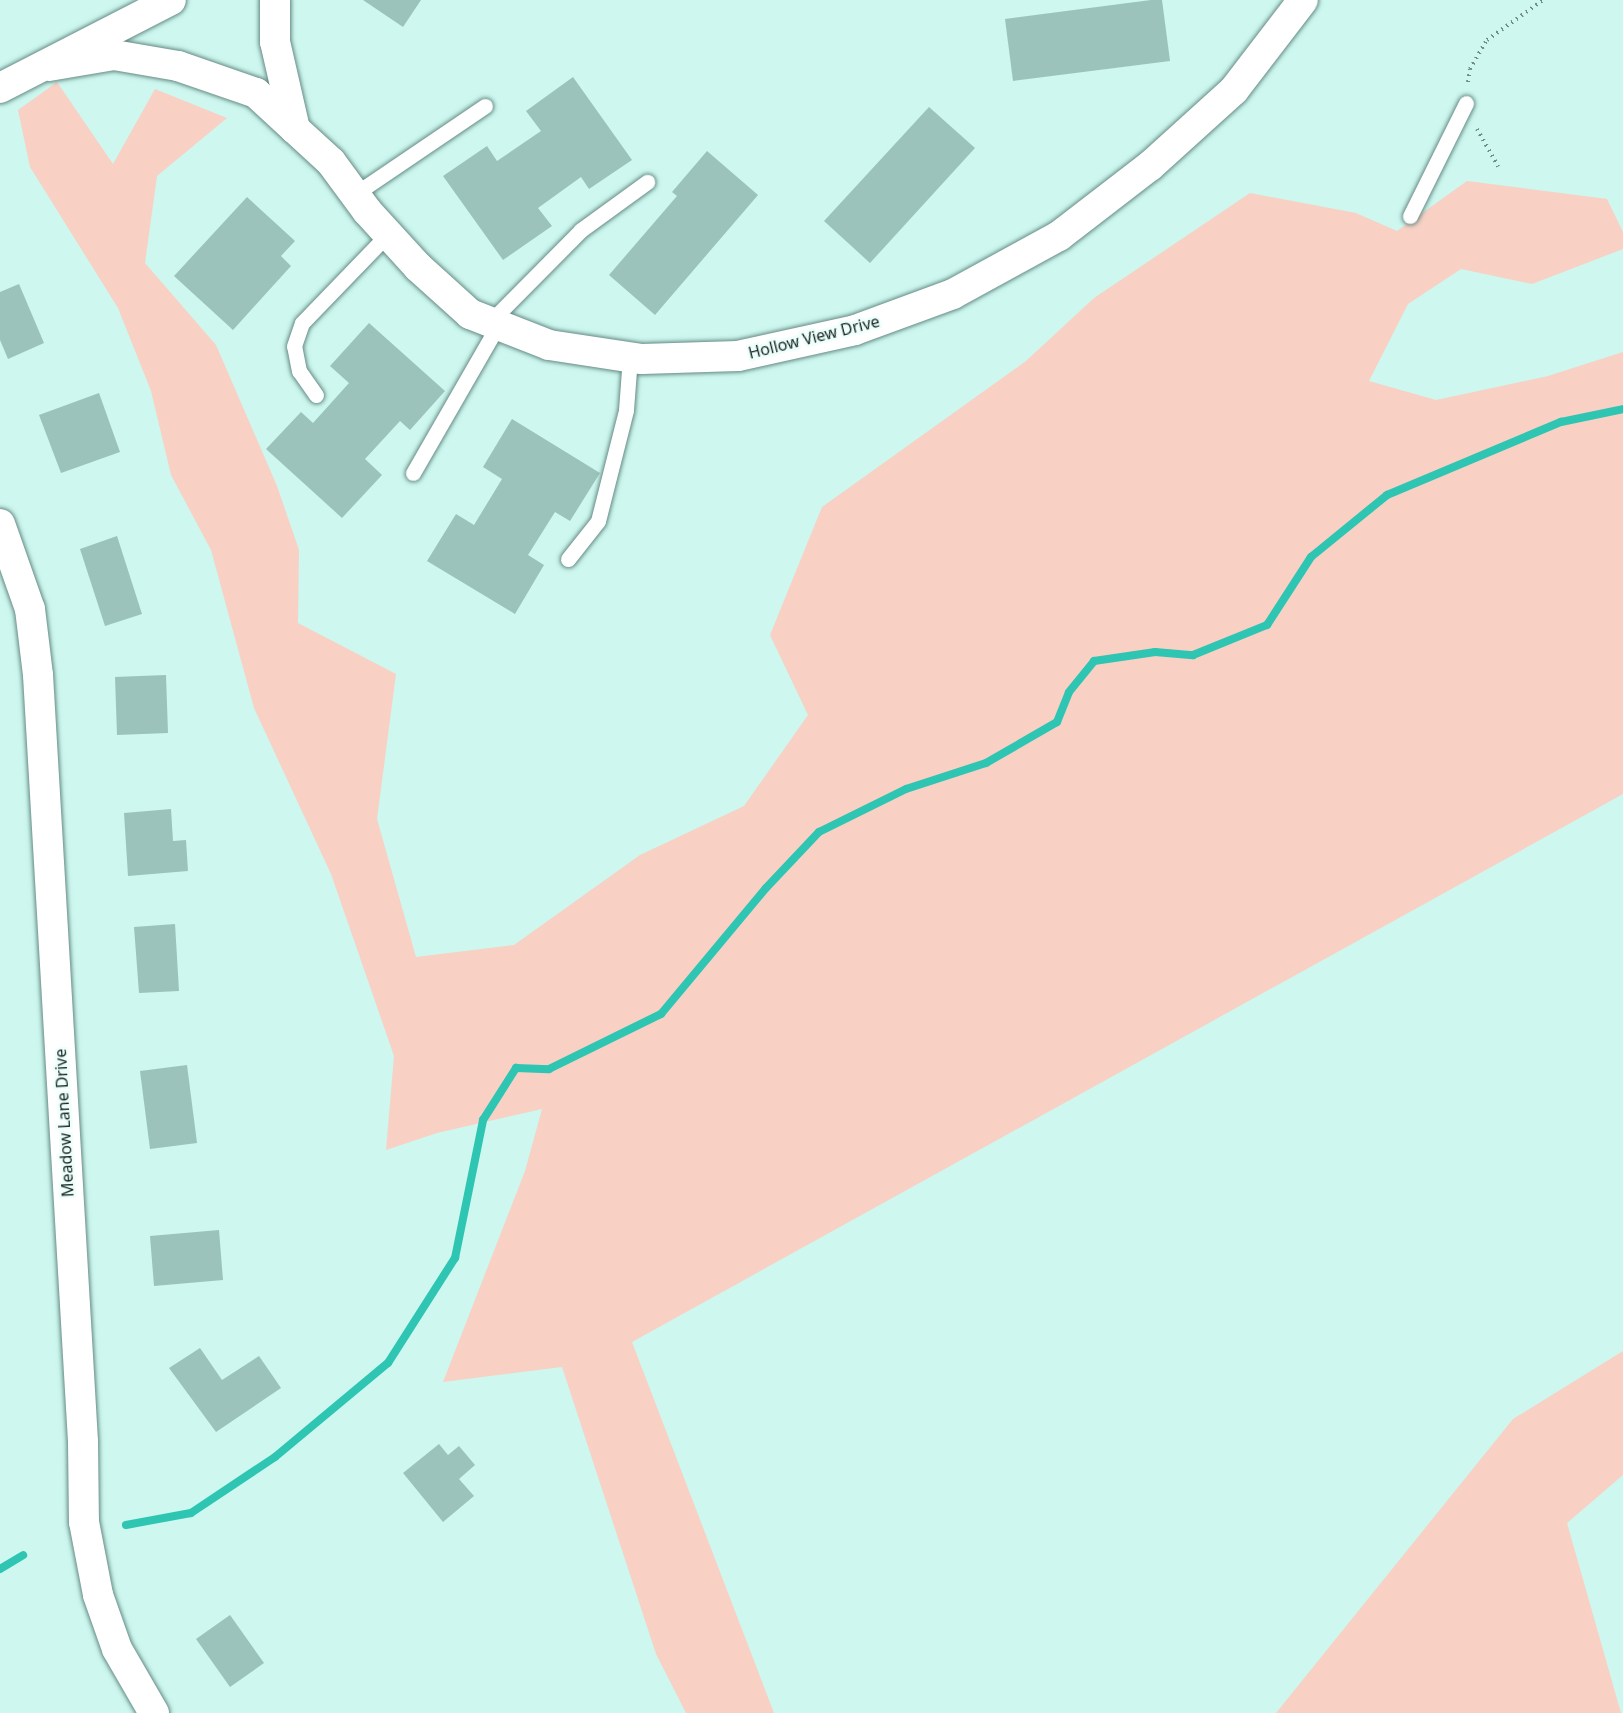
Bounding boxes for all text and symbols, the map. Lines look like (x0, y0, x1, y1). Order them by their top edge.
street label: Hollow View Drive (746, 311, 882, 363)
street label: Meadow Lane Drive (51, 1048, 77, 1198)

